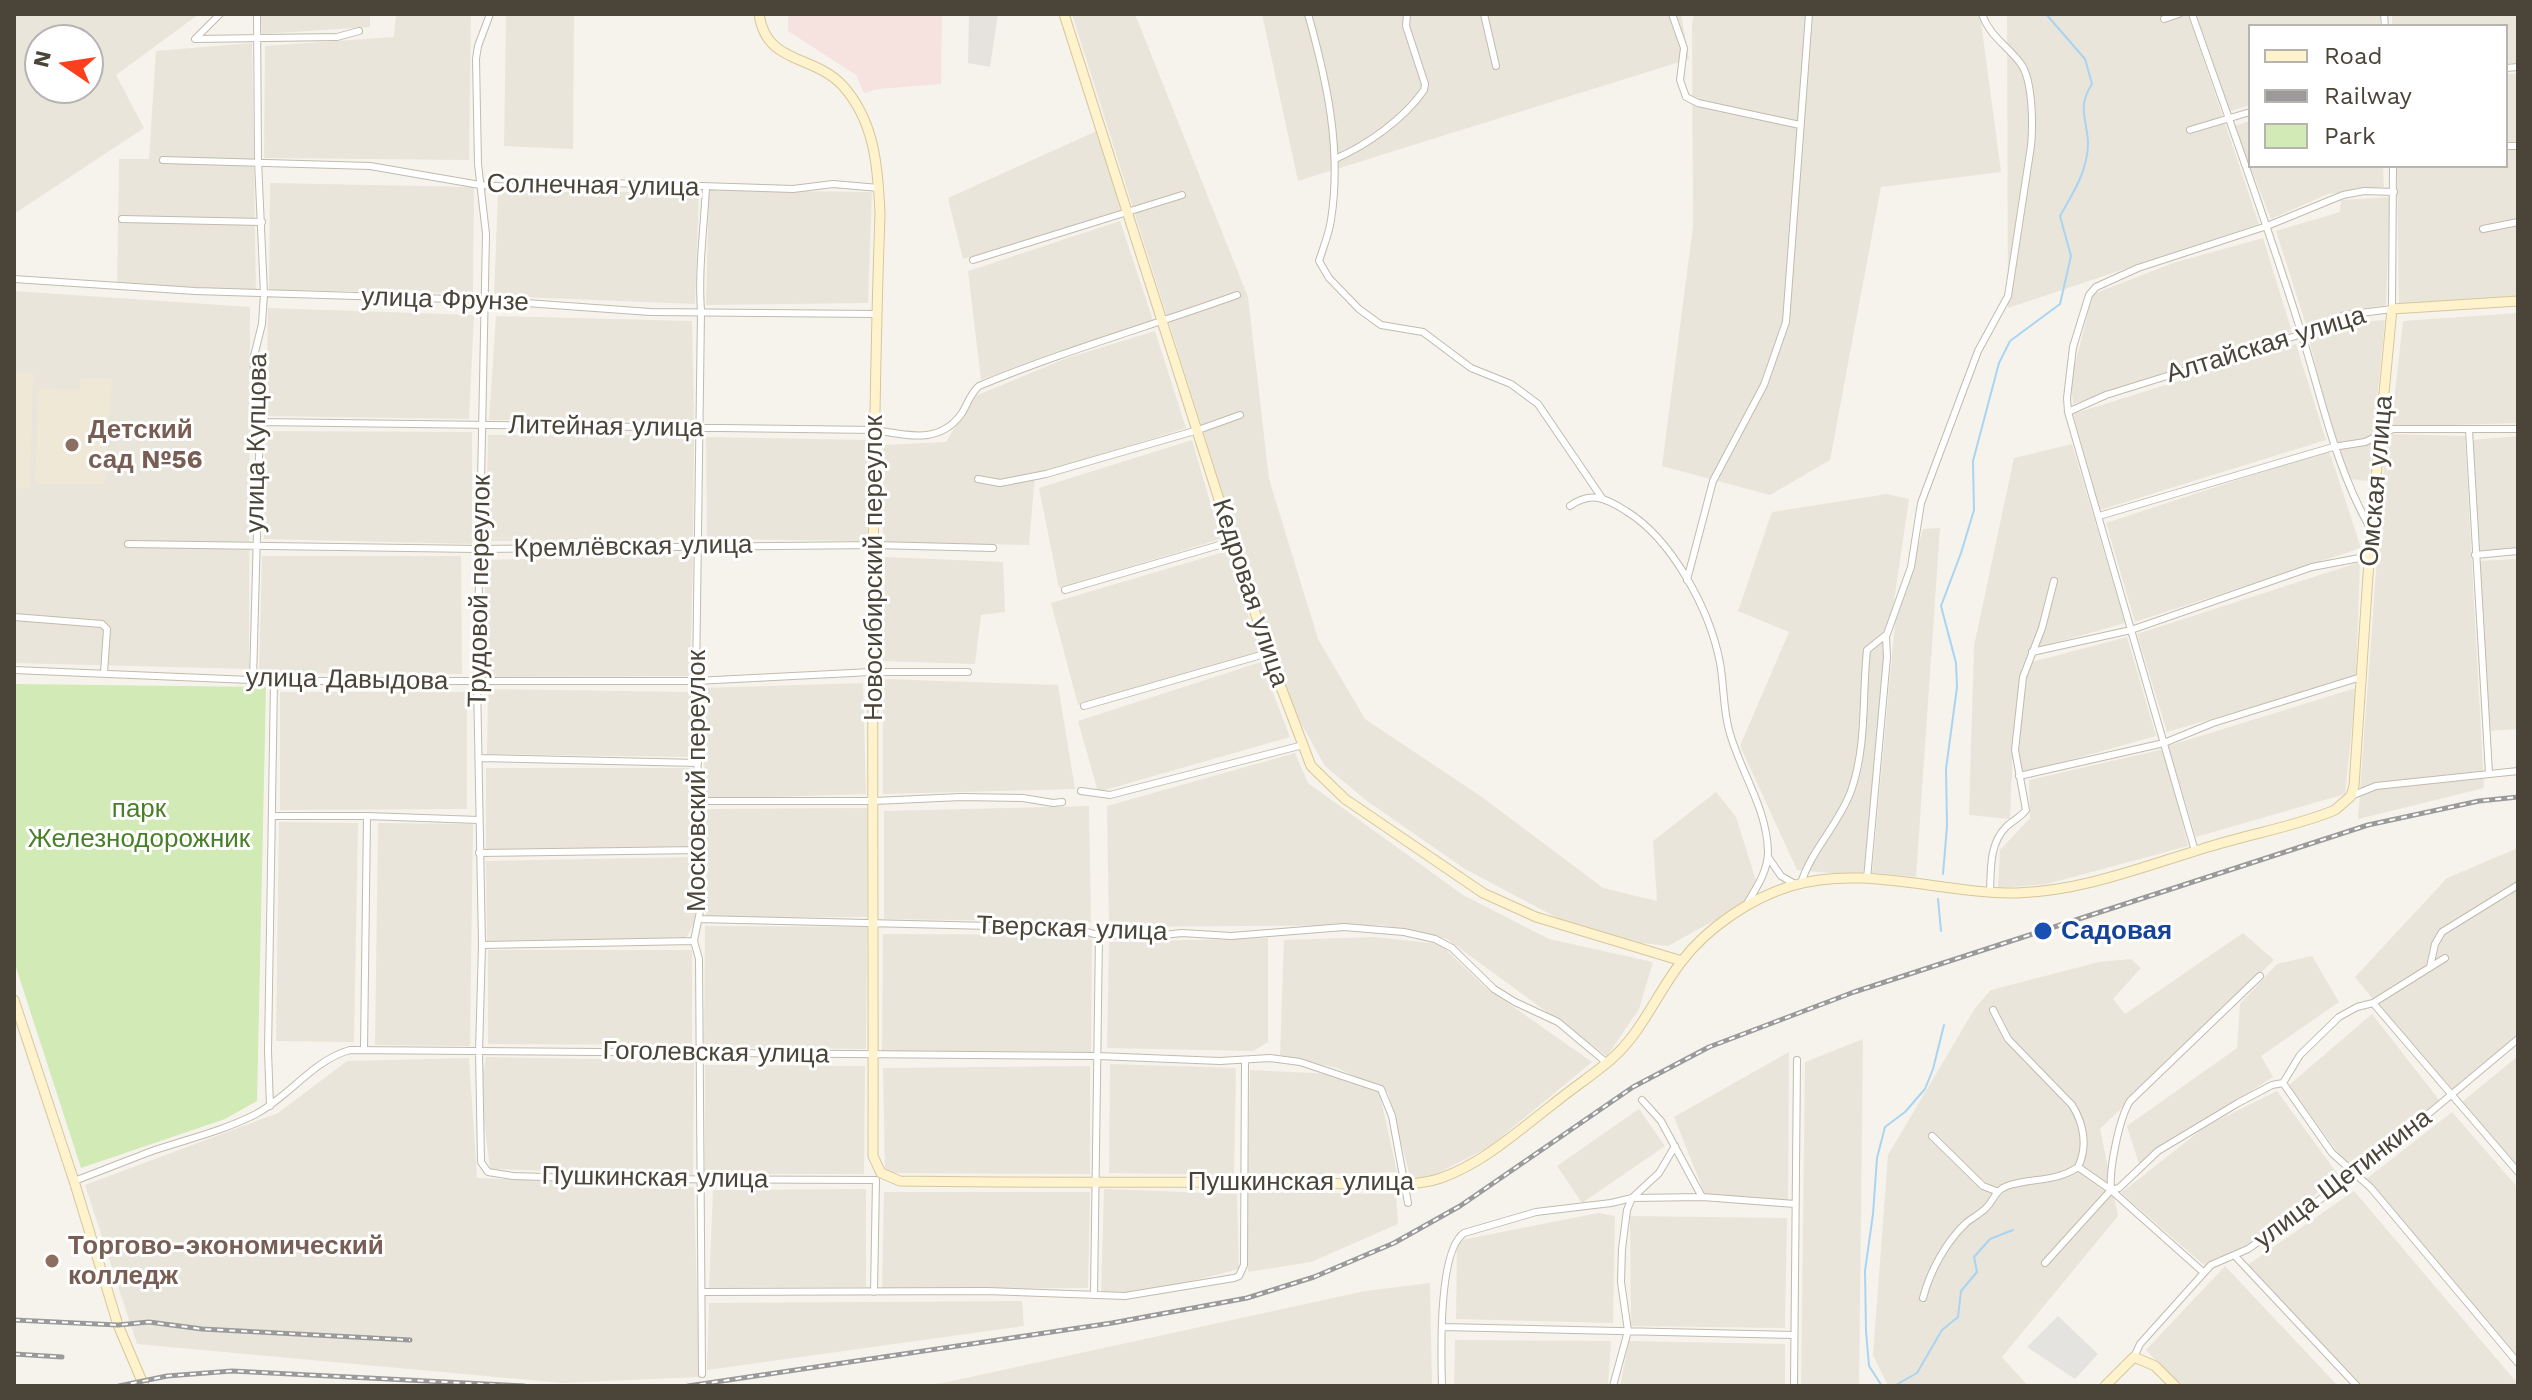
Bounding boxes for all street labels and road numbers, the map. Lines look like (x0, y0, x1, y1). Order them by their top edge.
street label: Солнечная улица (486, 169, 700, 203)
street label: улица Фрунзе (361, 281, 529, 319)
street label: Алтайская улица (2162, 300, 2370, 390)
street label: улица Купцова (240, 353, 274, 533)
street label: Омская улица (2354, 394, 2400, 568)
street label: Литейная улица (508, 410, 704, 444)
street label: Новосибирский переулок (858, 415, 890, 721)
street label: Трудовой переулок (462, 474, 498, 708)
street label: Кедровая улица (1205, 495, 1295, 691)
street label: Кремлёвская улица (513, 529, 753, 565)
street label: Московский переулок (681, 650, 713, 912)
street label: улица Давыдова (245, 663, 449, 697)
street label: Тверская улица (976, 910, 1168, 948)
street label: Гоголевская улица (602, 1035, 830, 1071)
street label: улица Щетинкина (2248, 1102, 2438, 1256)
street label: Пушкинская улица (541, 1160, 769, 1196)
street label: Пушкинская улица (1188, 1166, 1414, 1198)

